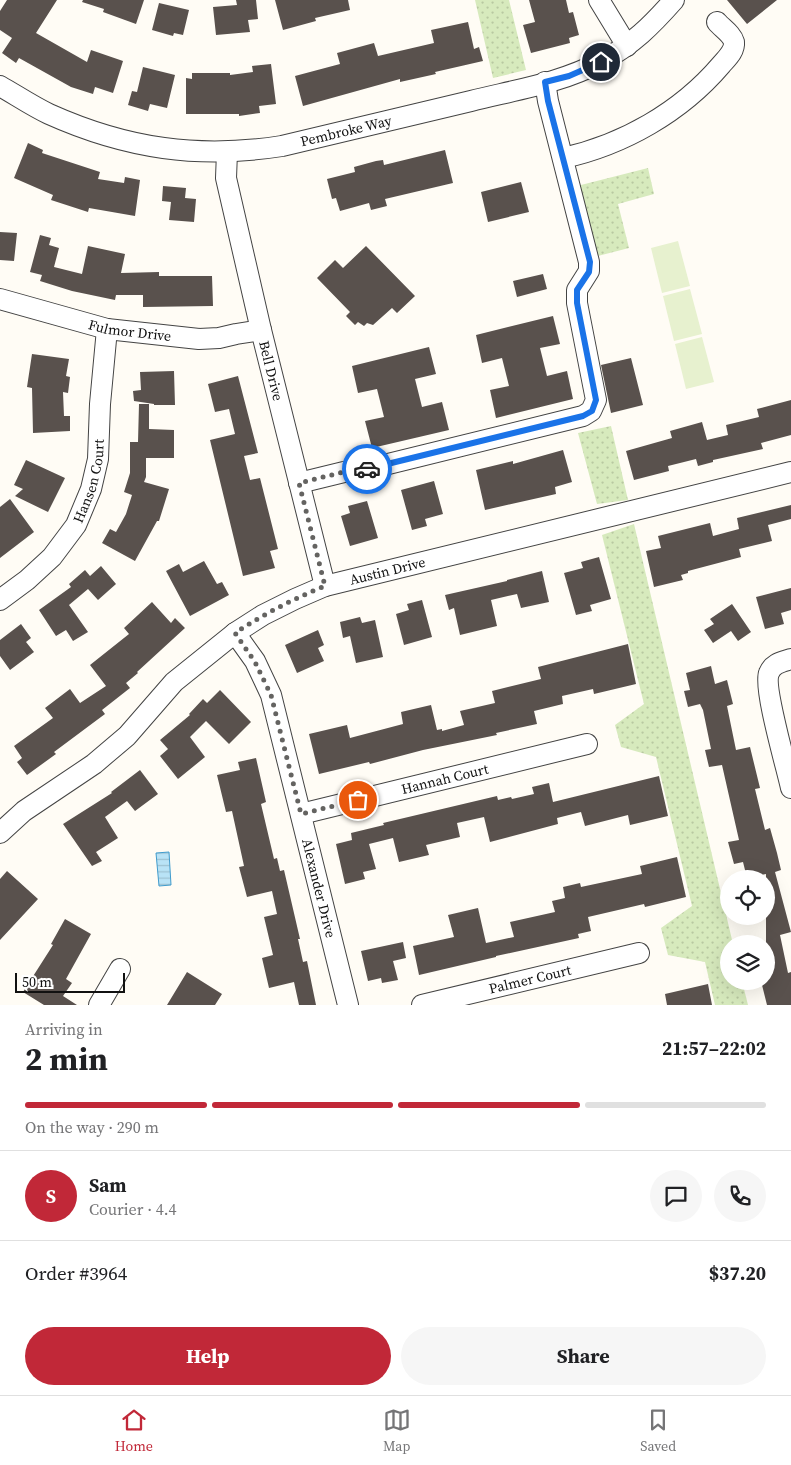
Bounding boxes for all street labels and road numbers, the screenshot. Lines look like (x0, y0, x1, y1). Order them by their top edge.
street label: Pembroke Way (298, 110, 394, 151)
street label: Fulmor Drive (86, 314, 172, 346)
street label: Bell Drive (254, 339, 288, 403)
street label: Hansen Court (68, 438, 109, 526)
street label: Austin Drive (347, 552, 427, 590)
street label: Hannah Court (399, 758, 491, 799)
street label: Alexander Drive (297, 837, 341, 940)
street label: Palmer Court (487, 960, 573, 999)

